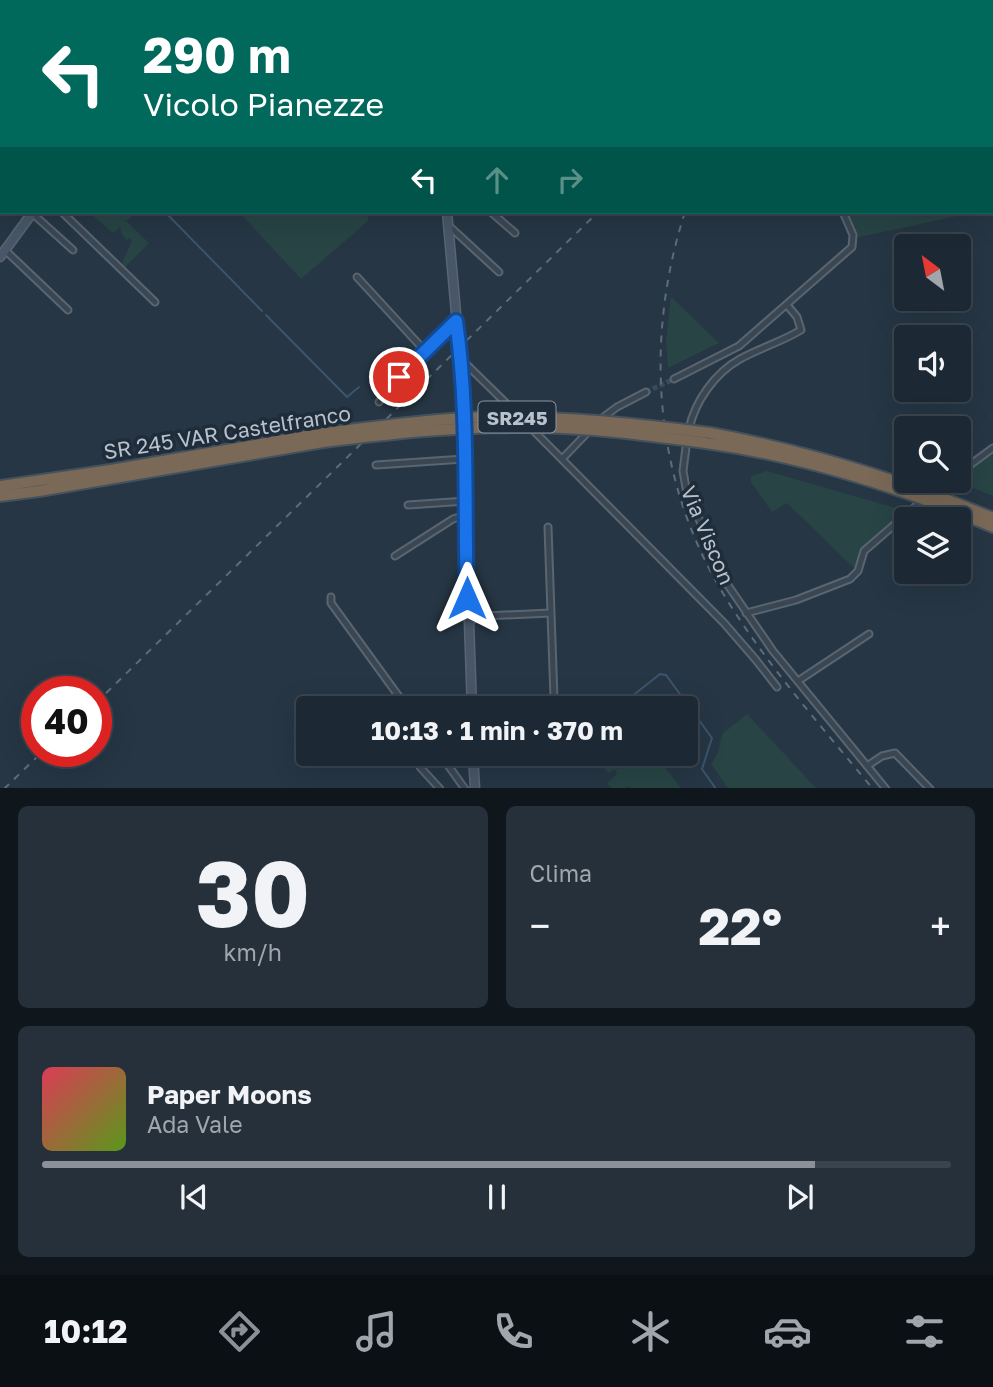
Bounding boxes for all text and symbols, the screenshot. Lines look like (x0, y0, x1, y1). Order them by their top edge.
text: 290 m (143, 25, 291, 84)
icon: left (28, 28, 119, 119)
text: Vicolo Pianezze (143, 85, 384, 123)
icon: left (405, 161, 443, 199)
icon: ahead (478, 161, 516, 199)
icon: right (551, 161, 589, 199)
north arrow (894, 234, 971, 312)
map controls (894, 234, 971, 584)
button: sound (894, 325, 971, 402)
pin (369, 347, 429, 407)
icon: arrive (380, 358, 418, 396)
street label: SR 245 VAR Castelfranco (102, 400, 352, 464)
road number: SR245 (478, 402, 556, 432)
button: search (894, 416, 971, 493)
street label: Via Viscon (676, 482, 740, 588)
button: layers (894, 507, 971, 584)
position arrow (430, 561, 504, 635)
speed limit sign: 40 (21, 676, 112, 767)
text: 10:13 · 1 min · 370 m (371, 715, 623, 746)
text: 30 (195, 838, 310, 947)
text: Clima (530, 859, 592, 887)
text: 22° (698, 894, 782, 956)
text: − (530, 903, 550, 948)
text: + (930, 903, 951, 948)
text: km/h (223, 938, 282, 966)
text: Paper Moons (147, 1079, 312, 1110)
text: Ada Vale (147, 1110, 243, 1138)
icon: previous (175, 1178, 213, 1216)
icon: pause (478, 1178, 516, 1216)
icon: next (781, 1178, 819, 1216)
icon: directions (215, 1307, 264, 1356)
icon: music (352, 1307, 401, 1356)
icon: phone (489, 1307, 538, 1356)
icon: climate (626, 1307, 675, 1356)
icon: car (763, 1307, 812, 1356)
icon: filters (900, 1307, 949, 1356)
text: 10:12 (44, 1312, 127, 1350)

